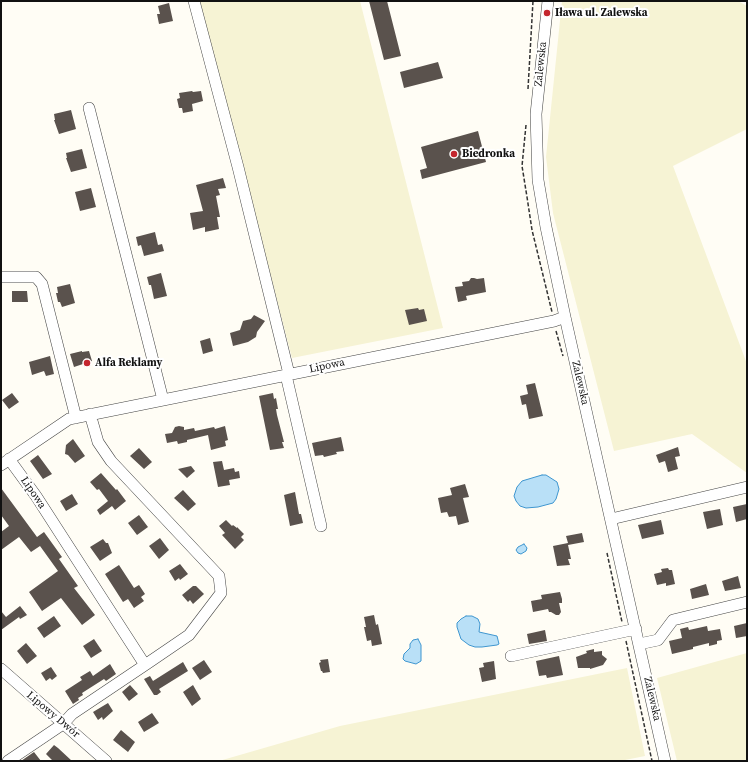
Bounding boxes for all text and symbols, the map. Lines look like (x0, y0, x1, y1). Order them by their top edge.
place label: Iława ul. Zalewska (555, 6, 648, 20)
marker: Iława ul. Zalewska (542, 8, 552, 18)
street label: Zalewska (532, 41, 550, 87)
place label: Biedronka (462, 147, 515, 161)
marker: Biedronka (449, 149, 459, 159)
place label: Alfa Reklamy (95, 356, 162, 370)
street label: Lipowa (308, 356, 346, 376)
marker: Alfa Reklamy (82, 358, 92, 368)
street label: Zalewska (569, 360, 591, 406)
street label: Lipowa (17, 474, 49, 512)
street label: Zalewska (641, 676, 663, 722)
street label: Lipowy Dwór (24, 689, 82, 741)

